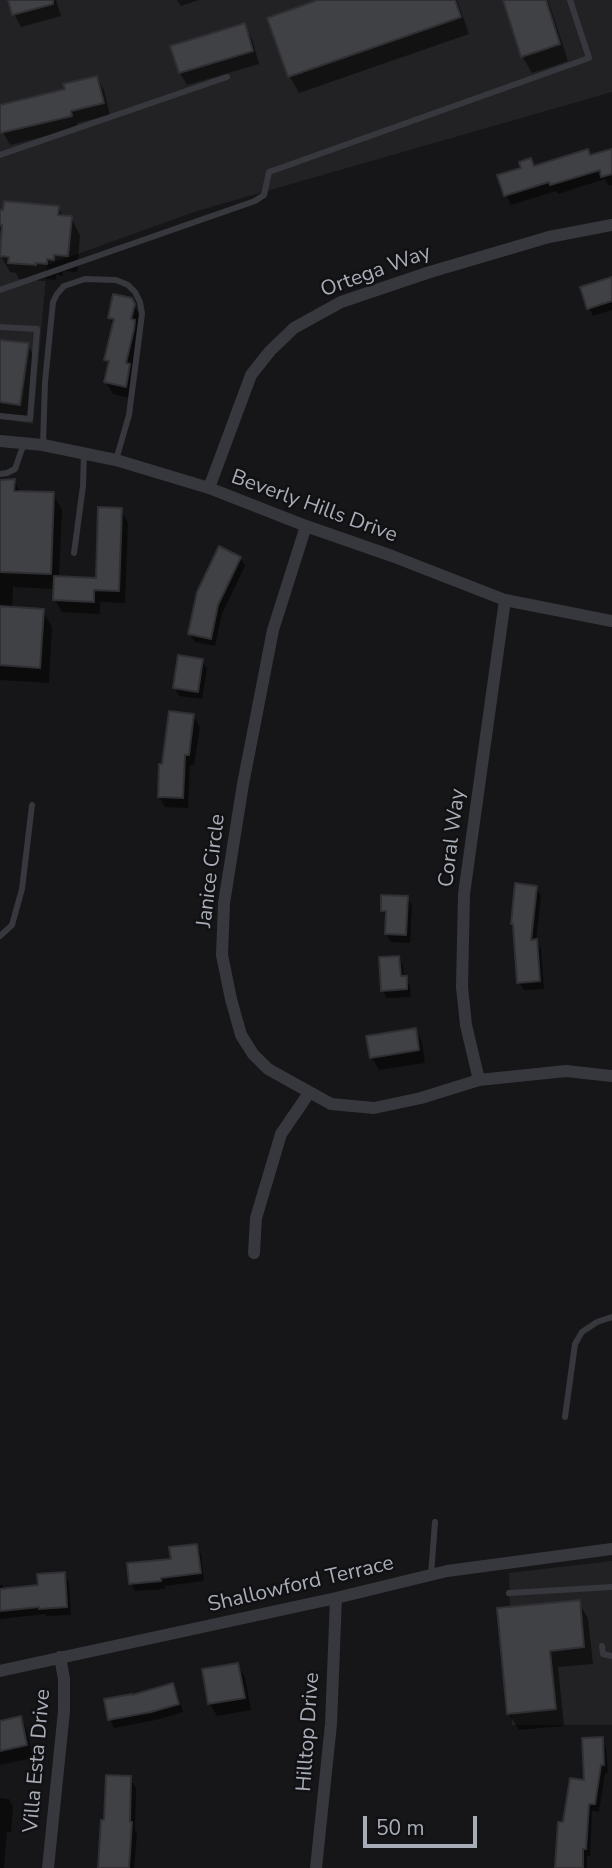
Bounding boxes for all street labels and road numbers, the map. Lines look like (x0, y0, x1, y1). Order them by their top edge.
street label: Ortega Way (318, 240, 434, 304)
street label: Beverly Hills Drive (227, 465, 401, 549)
street label: Coral Way (434, 787, 472, 889)
street label: Janice Circle (193, 813, 231, 929)
street label: Shallowford Terrace (206, 1551, 396, 1619)
street label: Hilltop Drive (292, 1672, 326, 1792)
street label: Villa Esta Drive (19, 1688, 57, 1834)

